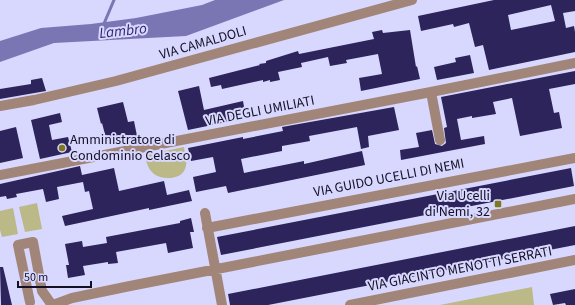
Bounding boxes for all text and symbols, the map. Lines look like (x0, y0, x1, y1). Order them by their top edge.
water label: Lambro (98, 18, 148, 44)
street label: VIA CAMALDOLI (157, 21, 249, 65)
street label: VIA DEGLI UMILIATI (204, 91, 316, 131)
place label: Amministratore di Condominio Celasco (70, 130, 190, 166)
marker: Amministratore di Condominio Celasco (57, 143, 67, 153)
street label: VIA GUIDO UCELLI DI NEMI (312, 154, 466, 202)
place label: Via Ucelli di Nemi, 32 (425, 186, 490, 222)
marker: Via Ucelli di Nemi, 32 (493, 199, 503, 209)
street label: VIA GIACINTO MENOTTI SERRATI (366, 241, 554, 297)
scale bar (18, 263, 91, 289)
text: 50 m (24, 269, 48, 286)

